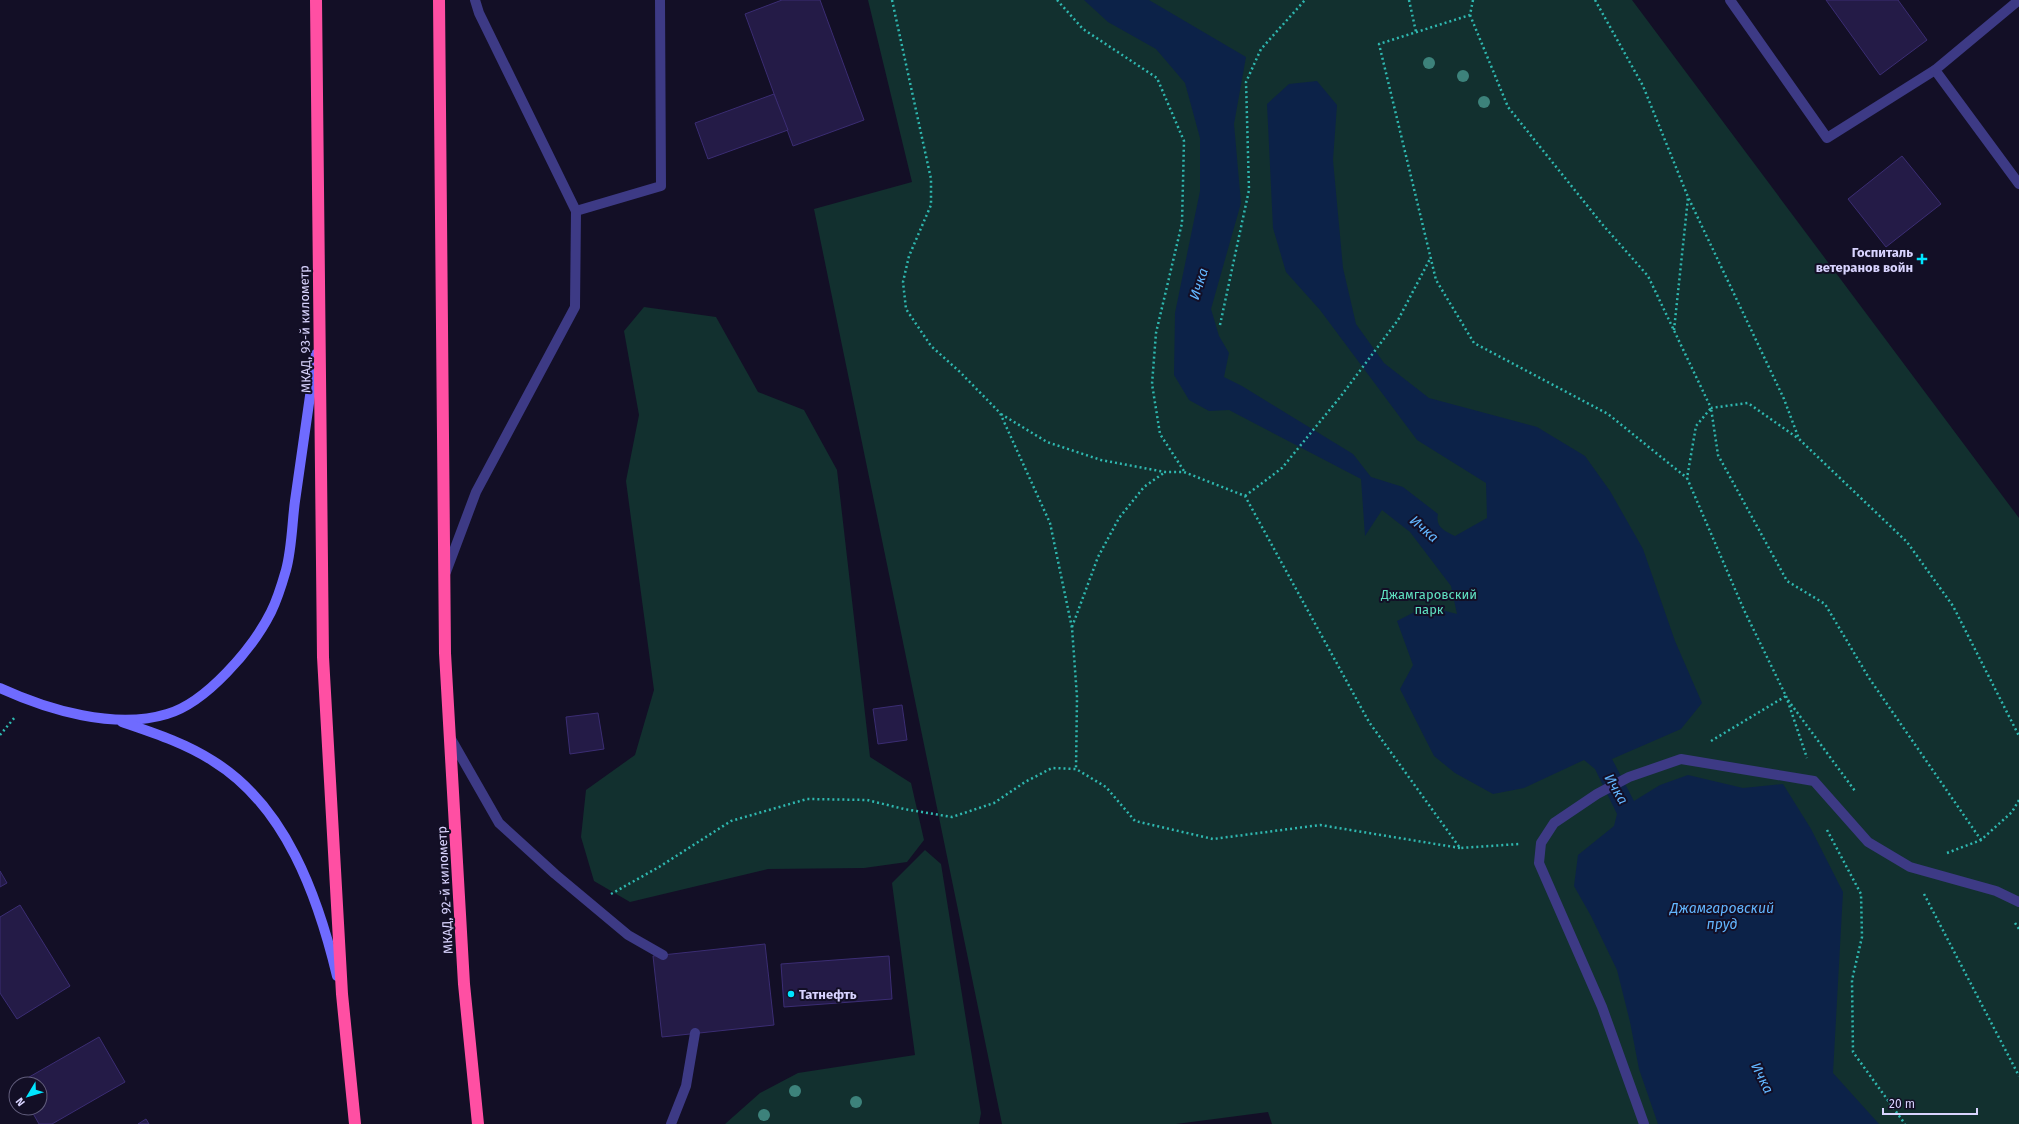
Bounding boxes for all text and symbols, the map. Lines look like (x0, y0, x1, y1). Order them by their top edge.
place label: Госпиталь ветеранов войн (1816, 245, 1913, 275)
marker: Госпиталь ветеранов войн (1916, 253, 1928, 265)
street label: МКАД, 93-й километр (296, 265, 314, 393)
water label: Ичка (1186, 266, 1212, 302)
water label: Ичка (1406, 512, 1442, 546)
park label: Джамгаровский парк (1380, 587, 1477, 617)
water label: Ичка (1601, 771, 1631, 807)
street label: МКАД, 92-й километр (434, 826, 456, 954)
water label: Джамгаровский пруд (1669, 900, 1774, 933)
place label: Татнефть (799, 987, 857, 1002)
marker: Татнефть (786, 989, 796, 999)
water label: Ичка (1747, 1060, 1777, 1096)
north arrow (8, 1076, 48, 1116)
scale bar (1883, 1090, 1977, 1116)
text: N (13, 1095, 28, 1109)
text: 20 m (1889, 1097, 1915, 1111)

